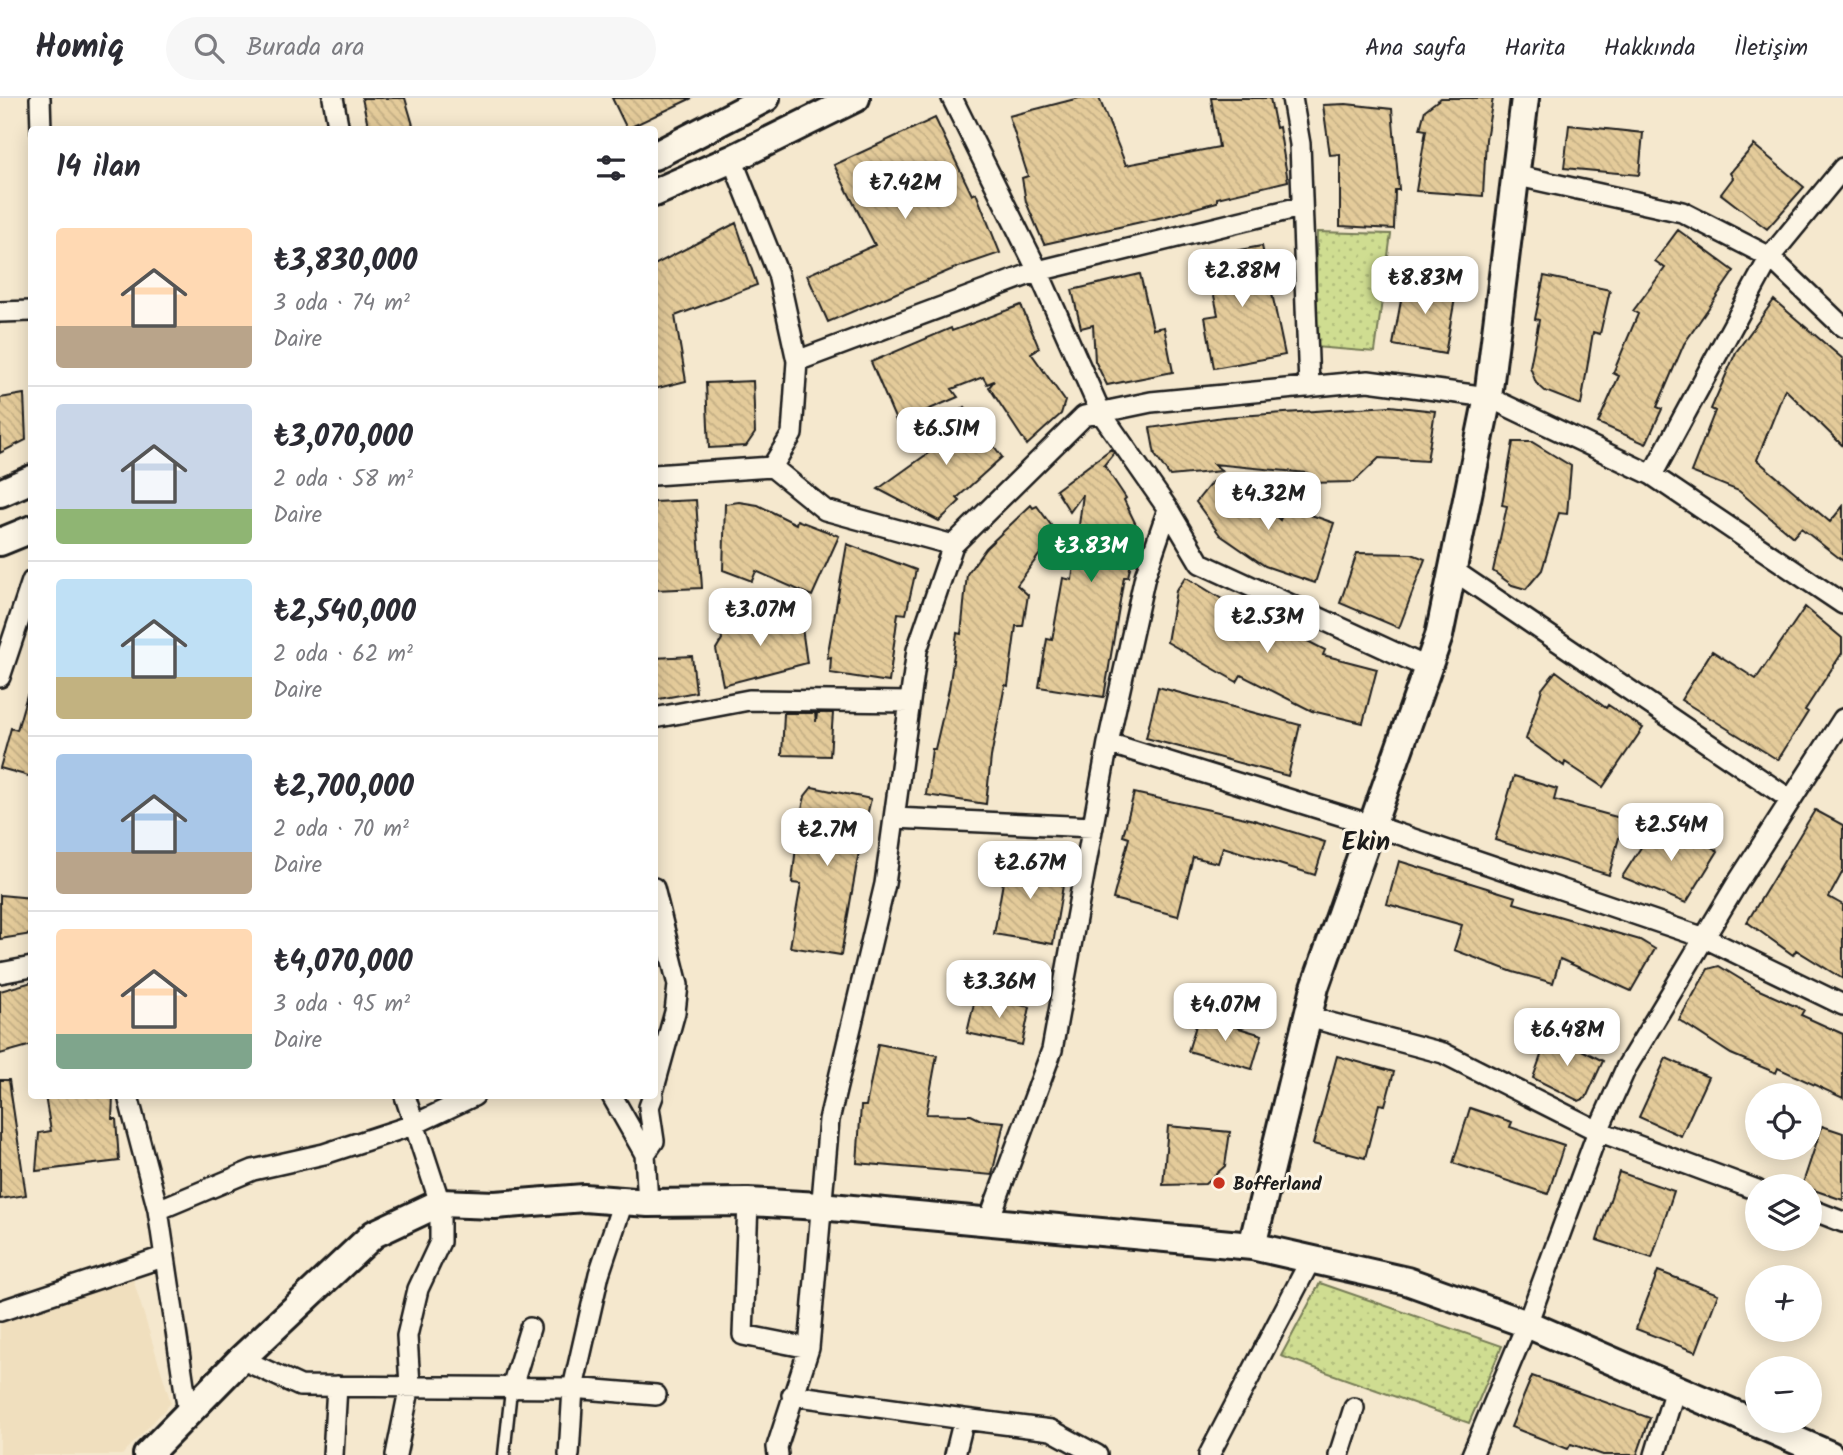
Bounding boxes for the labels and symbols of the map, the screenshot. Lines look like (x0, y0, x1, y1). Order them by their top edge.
pin: ₺7.42M (848, 162, 962, 221)
pin: ₺2.88M (1185, 250, 1299, 309)
pin: ₺8.83M (1368, 256, 1482, 316)
pin: ₺6.51M (889, 408, 1003, 467)
pin: ₺4.32M (1211, 472, 1325, 532)
pin: ₺3.83M (1034, 524, 1148, 584)
pin: ₺3.07M (703, 588, 817, 648)
pin: ₺2.53M (1210, 596, 1324, 655)
pin: ₺2.54M (1614, 804, 1728, 863)
pin: ₺2.7M (778, 808, 876, 868)
district label: Ekin (1342, 822, 1390, 864)
pin: ₺2.67M (973, 842, 1087, 901)
pin: ₺3.36M (942, 960, 1056, 1020)
pin: ₺4.07M (1168, 984, 1282, 1043)
pin: ₺6.48M (1510, 1009, 1624, 1068)
place label: Bofferland (1233, 1170, 1322, 1200)
marker: Bofferland (1211, 1175, 1227, 1191)

